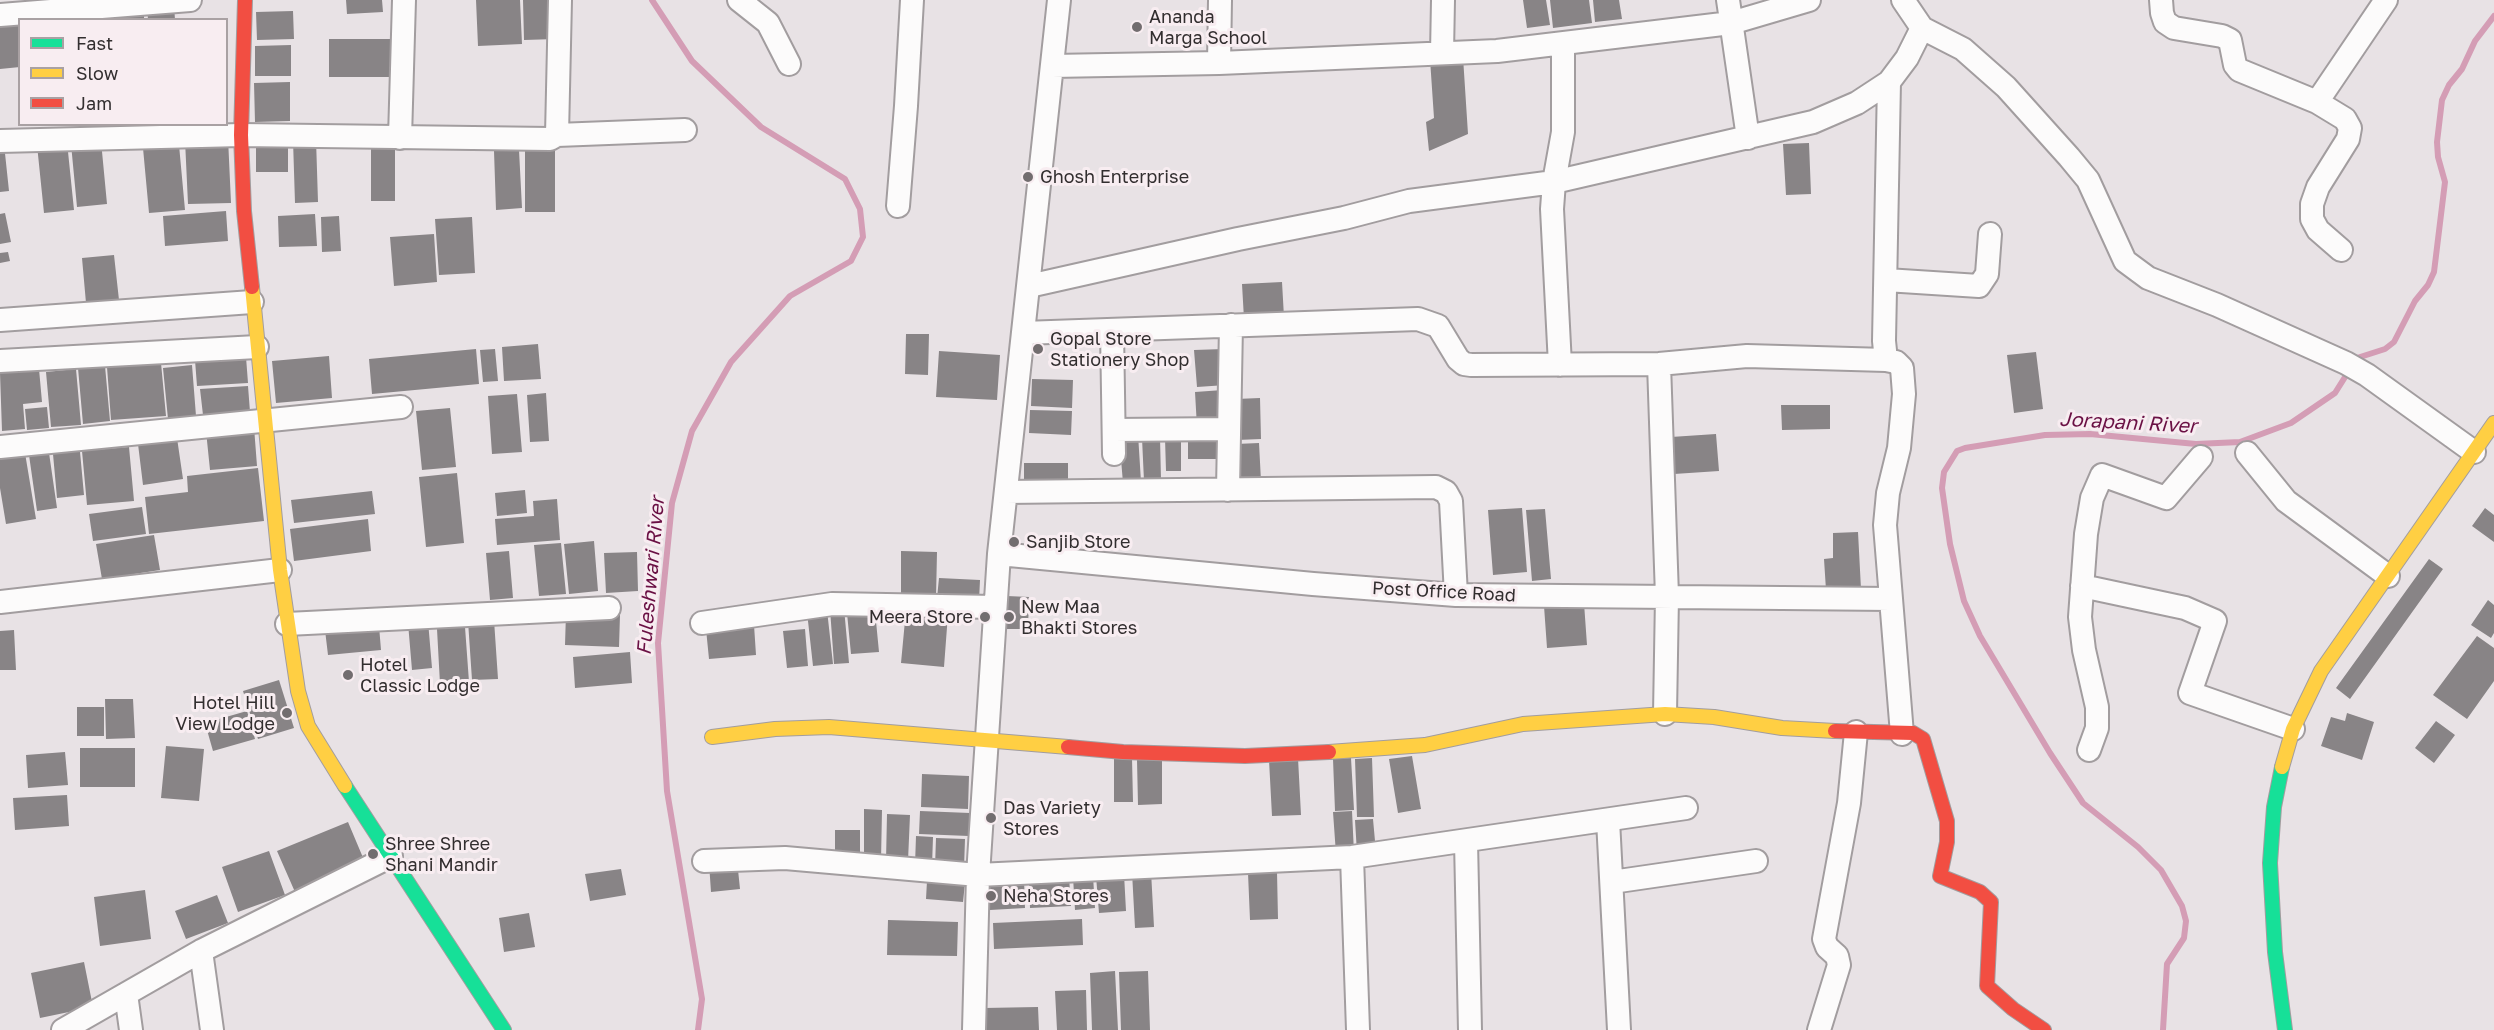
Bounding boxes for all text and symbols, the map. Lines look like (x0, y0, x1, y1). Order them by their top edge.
place label: Ananda Marga School (1149, 6, 1267, 48)
legend (18, 18, 228, 126)
marker: Ananda Marga School (1130, 20, 1144, 34)
text: Fast (76, 32, 113, 54)
text: Slow (76, 62, 118, 84)
text: Jam (76, 92, 112, 114)
place label: Ghosh Enterprise (1040, 166, 1189, 188)
marker: Ghosh Enterprise (1021, 170, 1035, 184)
place label: Gopal Store Stationery Shop (1050, 328, 1189, 370)
marker: Gopal Store Stationery Shop (1031, 342, 1045, 356)
water label: Jorapani River (2059, 407, 2197, 439)
water label: Fuleshwari River (632, 496, 670, 656)
place label: Sanjib Store (1026, 531, 1130, 553)
marker: Sanjib Store (1007, 535, 1021, 549)
street label: Post Office Road (1372, 577, 1516, 607)
place label: New Maa Bhakti Stores (1021, 596, 1137, 638)
place label: Meera Store (869, 606, 973, 628)
marker: Meera Store (978, 610, 992, 624)
marker: New Maa Bhakti Stores (1002, 610, 1016, 624)
place label: Hotel Classic Lodge (360, 654, 480, 696)
marker: Hotel Classic Lodge (341, 668, 355, 682)
place label: Hotel Hill View Lodge (175, 692, 275, 734)
marker: Hotel Hill View Lodge (280, 706, 294, 720)
place label: Das Variety Stores (1003, 797, 1101, 840)
marker: Das Variety Stores (984, 811, 998, 825)
place label: Shree Shree Shani Mandir (385, 833, 498, 876)
marker: Shree Shree Shani Mandir (366, 847, 380, 861)
place label: Neha Stores (1003, 885, 1109, 907)
marker: Neha Stores (984, 889, 998, 903)

